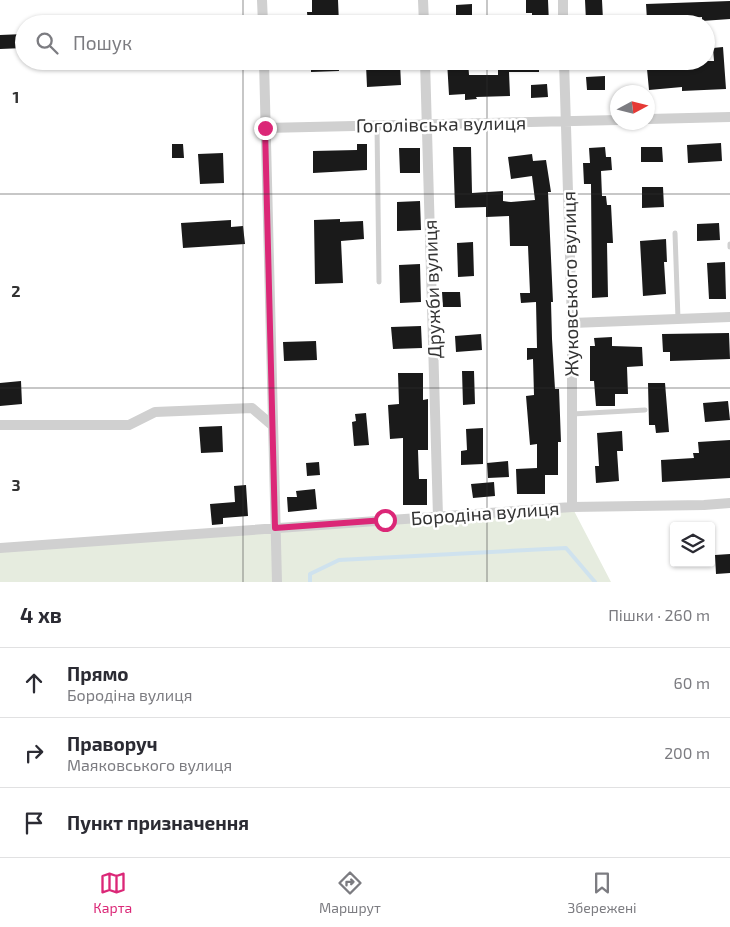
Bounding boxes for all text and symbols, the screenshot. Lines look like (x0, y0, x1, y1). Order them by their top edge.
search box (15, 15, 715, 70)
icon: search (33, 29, 61, 57)
text: Пошук (73, 31, 132, 54)
north arrow (610, 85, 655, 130)
text: 1 (13, 87, 19, 106)
street label: Гоголівська вулиця (356, 111, 526, 137)
route end (254, 117, 277, 140)
street label: Жуковського вулиця (556, 191, 584, 377)
street label: Дружби вулиця (418, 219, 446, 359)
text: 2 (11, 281, 21, 300)
text: 3 (11, 475, 21, 494)
street label: Бородіна вулиця (410, 496, 560, 530)
route start (374, 509, 397, 532)
map controls (670, 522, 715, 567)
button: layers (670, 522, 715, 567)
text: 4 хв (20, 602, 62, 627)
text: Пішки · 260 m (608, 605, 710, 624)
text: Прямо (67, 662, 129, 685)
icon: ahead (20, 669, 48, 697)
text: 60 m (674, 673, 710, 692)
text: Бородіна вулиця (67, 685, 192, 704)
text: Праворуч (67, 732, 158, 755)
icon: right (20, 739, 48, 767)
text: 200 m (664, 743, 710, 762)
text: Маяковського вулиця (67, 755, 232, 774)
icon: arrive (20, 809, 48, 837)
text: Пункт призначення (67, 811, 249, 834)
tab: Карта (93, 869, 132, 916)
tab: Маршрут (319, 869, 381, 916)
tab: Збережені (568, 869, 637, 916)

